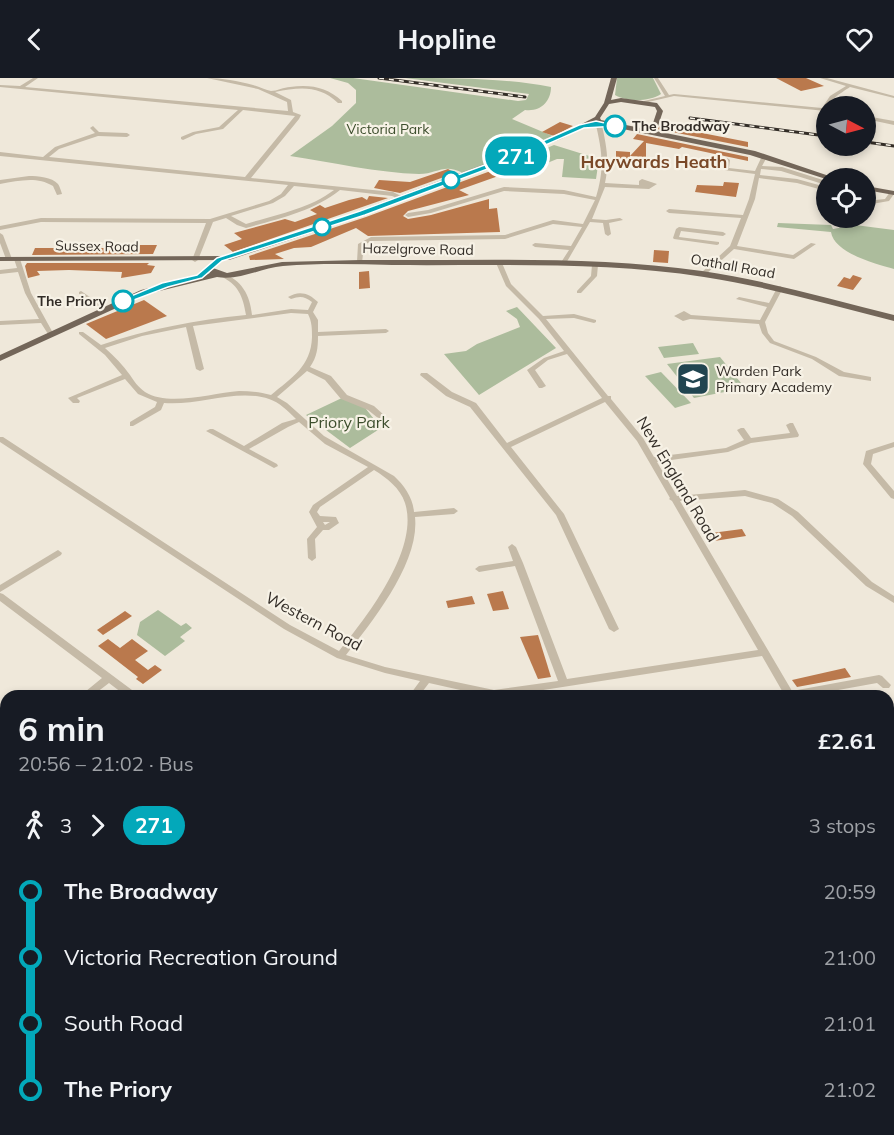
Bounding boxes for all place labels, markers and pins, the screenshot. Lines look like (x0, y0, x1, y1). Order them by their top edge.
marker: The Broadway (604, 115, 626, 137)
place label: The Broadway (632, 117, 730, 135)
unlabelled marker (442, 171, 460, 189)
unlabelled marker (313, 218, 331, 236)
marker: The Priory (112, 290, 134, 312)
place label: The Priory (37, 292, 106, 310)
school or university icon: Warden Park Primary Academy (675, 361, 711, 397)
place label: Warden Park Primary Academy (716, 362, 832, 396)

